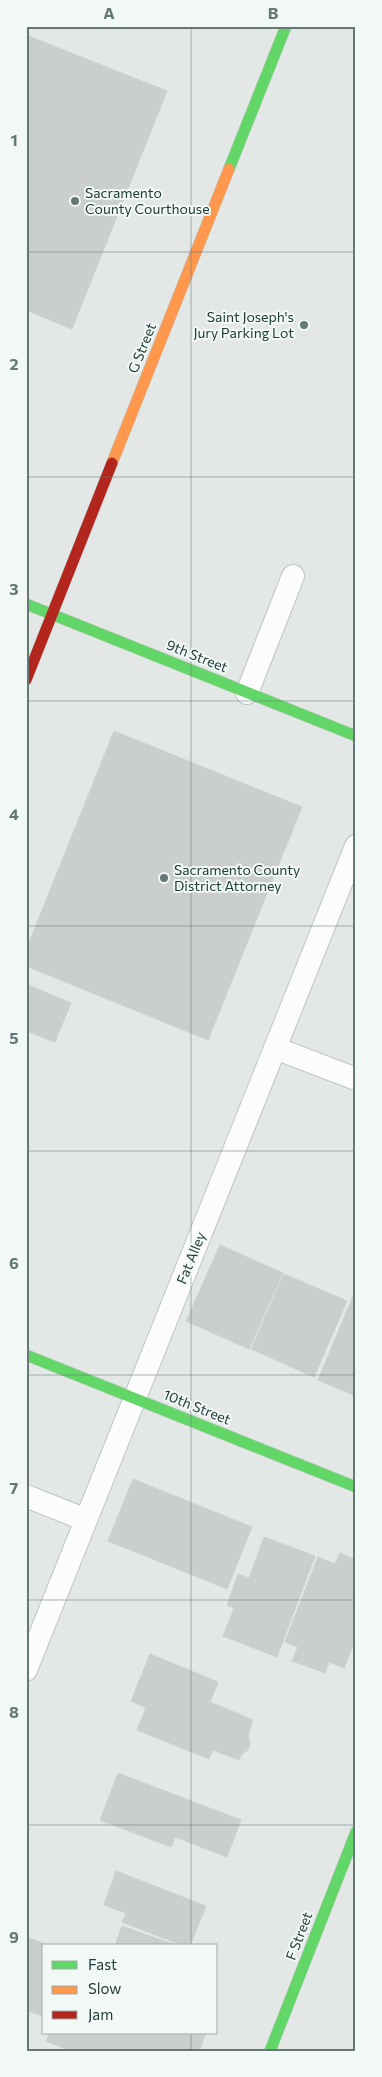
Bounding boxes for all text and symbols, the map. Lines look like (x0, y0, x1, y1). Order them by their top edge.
text: A (103, 3, 115, 22)
text: B (268, 3, 279, 22)
text: 1 (10, 130, 18, 149)
place label: Sacramento County Courthouse (85, 184, 210, 217)
marker: Sacramento County Courthouse (69, 195, 81, 207)
place label: Saint Joseph's Jury Parking Lot (193, 308, 294, 341)
marker: Saint Joseph's Jury Parking Lot (298, 319, 310, 331)
street label: G Street (124, 320, 159, 375)
text: 2 (9, 354, 19, 373)
text: 3 (9, 579, 19, 598)
street label: 9th Street (164, 636, 231, 676)
text: 4 (9, 804, 19, 823)
place label: Sacramento County District Attorney (174, 861, 300, 894)
marker: Sacramento County District Attorney (158, 872, 170, 884)
text: 5 (9, 1028, 19, 1047)
street label: Fat Alley (172, 1229, 209, 1286)
text: 6 (9, 1253, 19, 1272)
street label: 10th Street (161, 1385, 234, 1428)
text: 7 (10, 1478, 19, 1497)
text: 8 (9, 1702, 19, 1721)
street label: F Street (282, 1909, 316, 1962)
text: 9 (9, 1927, 19, 1946)
legend (42, 1944, 218, 2034)
text: Fast (88, 1955, 117, 1973)
text: Slow (88, 1979, 121, 1997)
text: Jam (88, 2005, 113, 2023)

